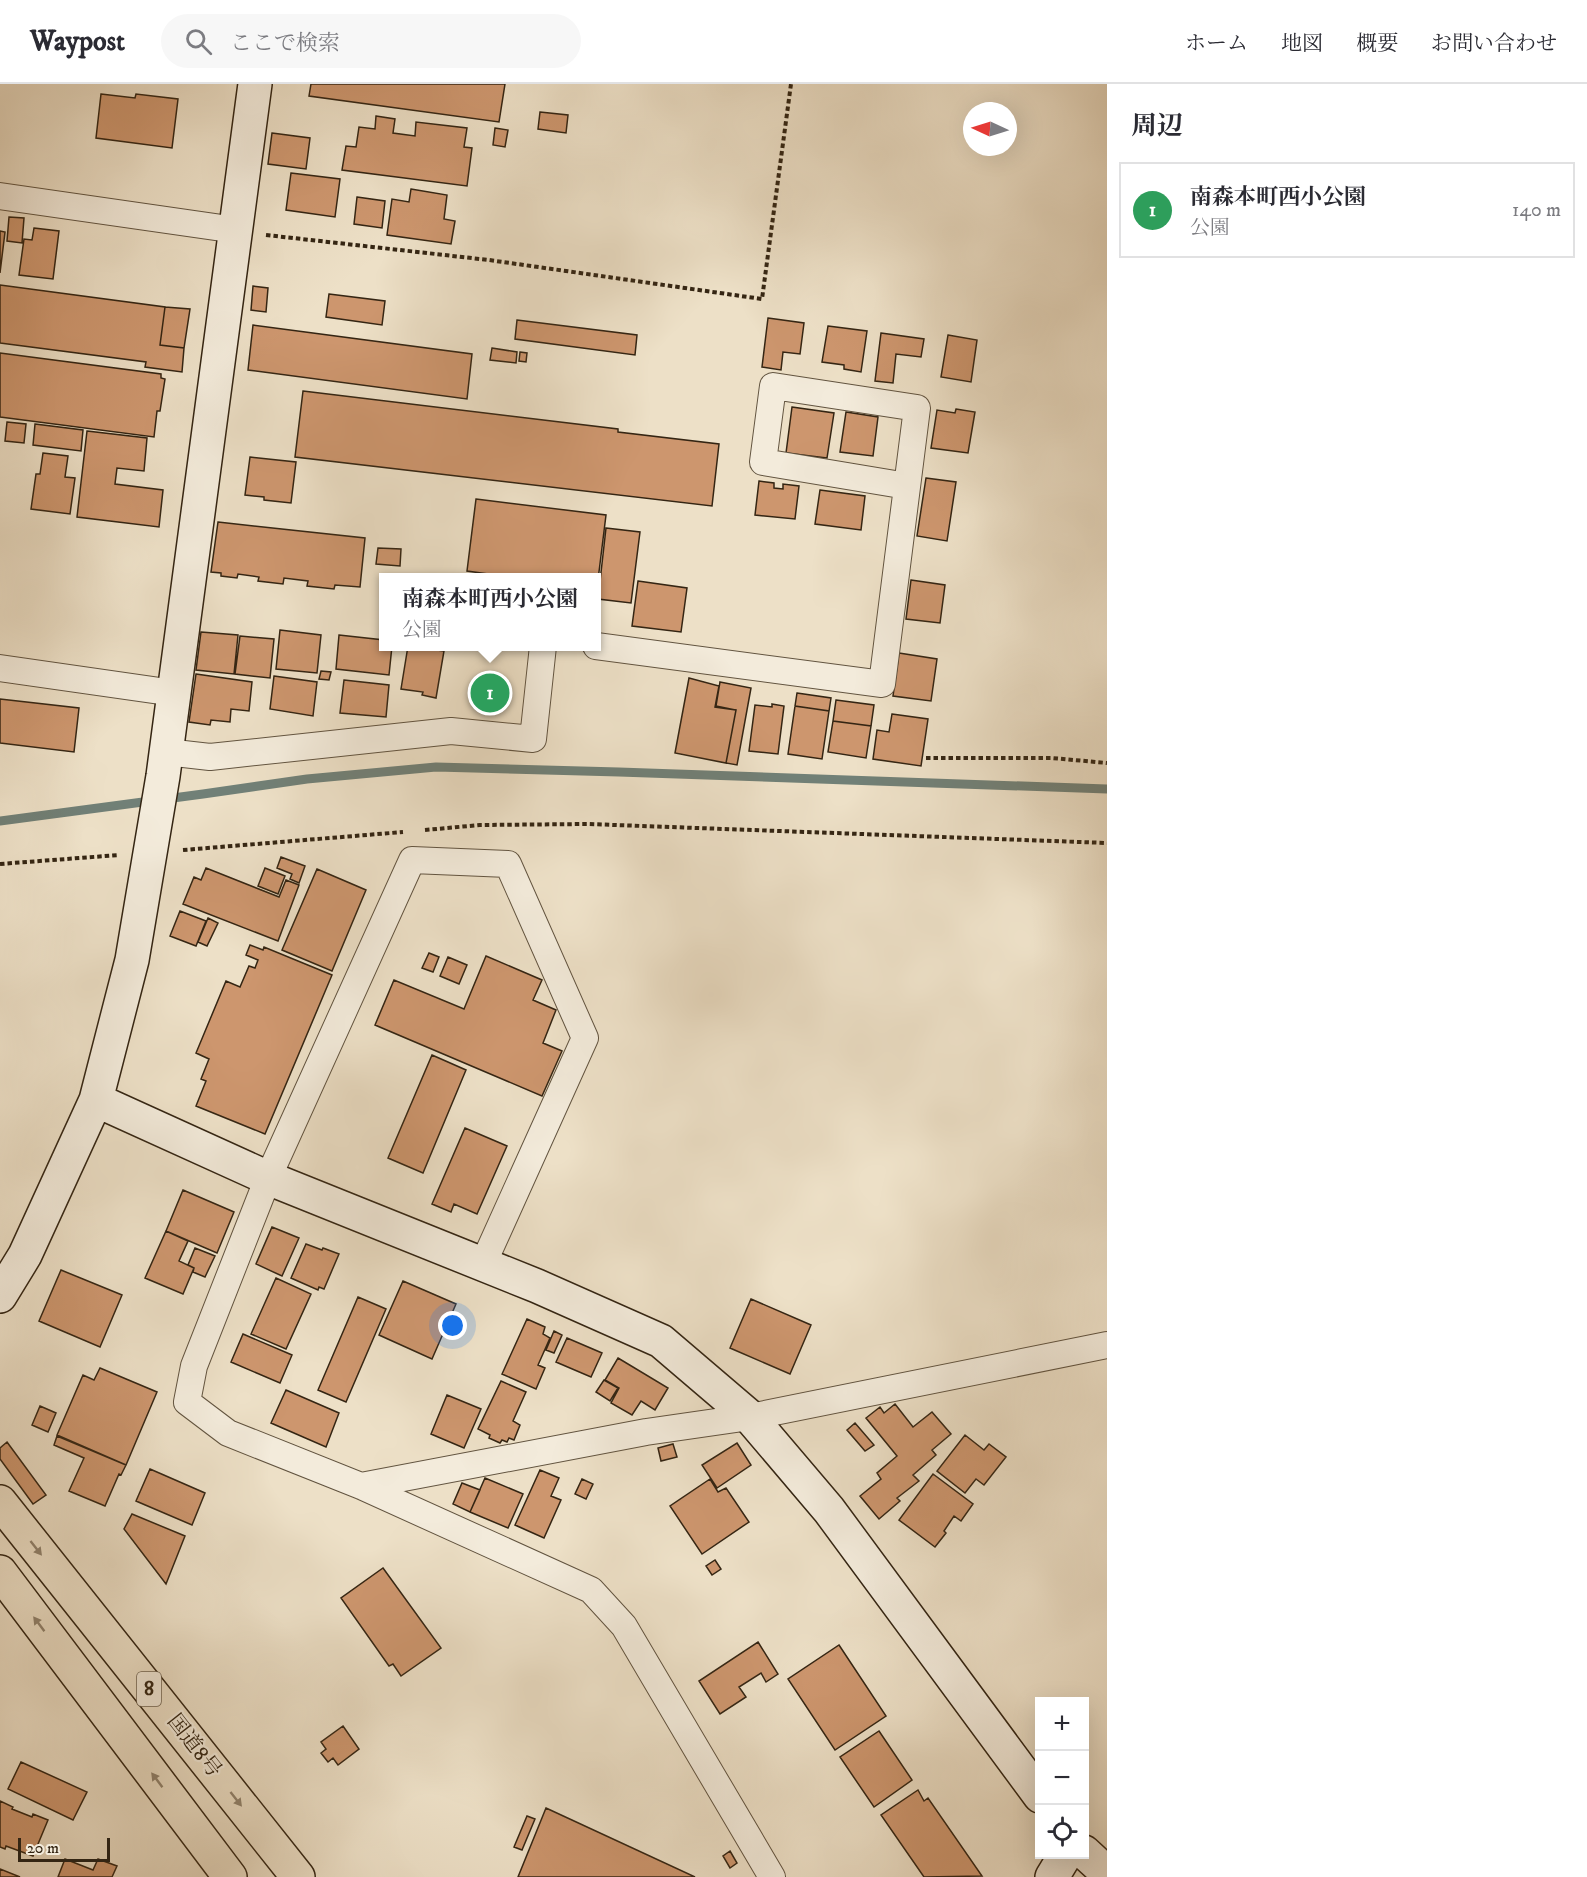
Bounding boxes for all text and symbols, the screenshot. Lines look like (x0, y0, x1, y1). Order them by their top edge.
search box (161, 14, 581, 68)
text: Waypost (30, 24, 125, 59)
icon: search (182, 25, 215, 58)
text: ここで検索 (230, 30, 340, 57)
text: ホーム (1185, 31, 1248, 57)
text: 地図 (1281, 31, 1323, 57)
text: 概要 (1356, 31, 1398, 57)
text: お問い合わせ (1431, 31, 1557, 57)
north arrow (963, 102, 1017, 156)
text: 周辺 (1131, 110, 1183, 143)
text: 南森本町西小公園 (1190, 184, 1366, 211)
text: 1 (1149, 198, 1156, 223)
text: 140 m (1512, 198, 1561, 223)
text: 公園 (1190, 216, 1230, 241)
popup (379, 573, 601, 651)
text: 南森本町西小公園 (402, 586, 578, 613)
text: 公園 (402, 618, 442, 643)
pin: 1 (470, 670, 510, 716)
your location (438, 1311, 467, 1340)
one-way arrow (30, 1540, 42, 1555)
one-way arrow (34, 1617, 46, 1632)
road number: 8 (137, 1672, 161, 1706)
map controls (1035, 1697, 1089, 1859)
button: + (1035, 1697, 1089, 1751)
street label: 国道8号 (161, 1709, 227, 1783)
button: − (1035, 1751, 1089, 1805)
one-way arrow (150, 1772, 163, 1788)
one-way arrow (229, 1791, 242, 1807)
button: locate (1035, 1805, 1089, 1859)
scale bar (18, 1835, 110, 1862)
text: 20 m (27, 1838, 59, 1858)

